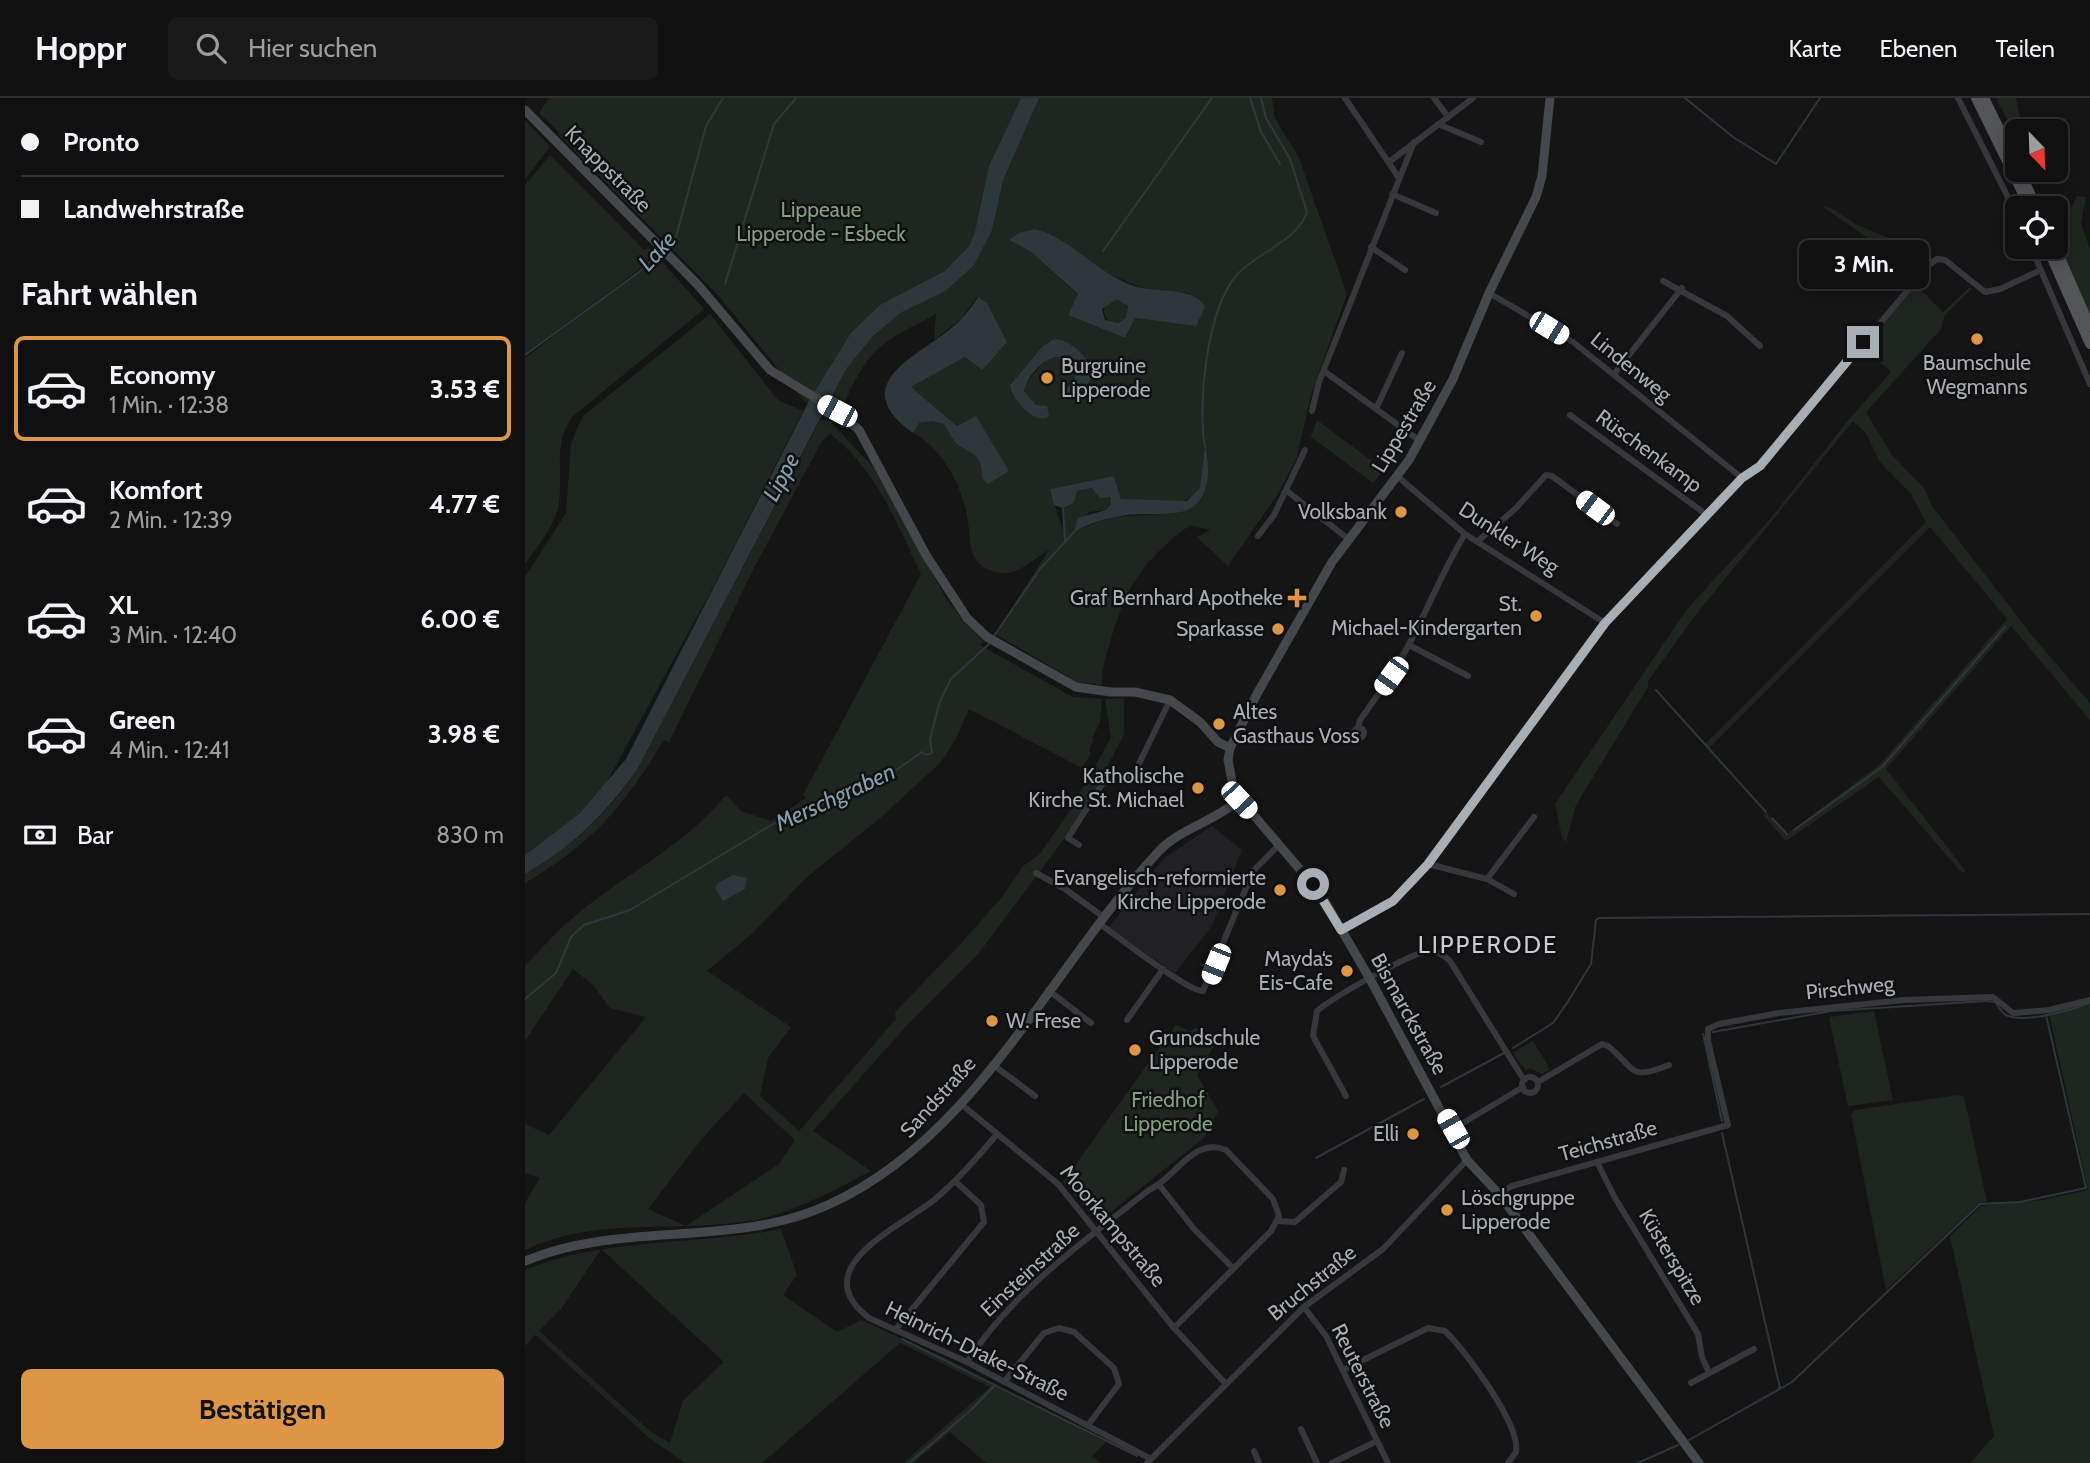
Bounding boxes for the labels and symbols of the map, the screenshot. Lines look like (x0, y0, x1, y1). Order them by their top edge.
north arrow (2005, 119, 2069, 182)
street label: Knappstraße (560, 120, 657, 217)
park label: Lippeaue Lipperode - Esbeck (736, 197, 906, 246)
water label: Lake (632, 226, 682, 276)
callout: 3 Min. (1798, 240, 1928, 289)
car (1526, 308, 1573, 348)
street label: Lindenweg (1586, 326, 1677, 407)
route end (1847, 326, 1879, 358)
marker: Baumschule Wegmanns (1969, 331, 1985, 347)
place label: Baumschule Wegmanns (1923, 350, 2031, 399)
place label: Burgruine Lipperode (1061, 353, 1151, 402)
marker: Burgruine Lipperode (1039, 370, 1055, 386)
street label: Lippestraße (1366, 374, 1441, 477)
car (814, 392, 861, 430)
street label: Rüschenkamp (1591, 404, 1707, 497)
water label: Lippe (757, 448, 805, 506)
car (1572, 487, 1619, 529)
street label: Dunkler Weg (1454, 496, 1565, 580)
place label: Volksbank (1298, 499, 1388, 524)
marker: Volksbank (1393, 504, 1409, 520)
place label: Graf Bernhard Apotheke (1070, 585, 1283, 610)
marker: Graf Bernhard Apotheke (1289, 590, 1305, 606)
place label: St. Michael-Kindergarten (1331, 591, 1522, 640)
marker: St. Michael-Kindergarten (1528, 608, 1544, 624)
place label: Sparkasse (1176, 616, 1264, 641)
marker: Sparkasse (1270, 621, 1286, 637)
car (1371, 653, 1412, 699)
place label: Altes Gasthaus Voss (1233, 699, 1360, 748)
marker: Altes Gasthaus Voss (1211, 716, 1227, 732)
water label: Merschgraben (770, 757, 899, 837)
place label: Katholische Kirche St. Michael (1028, 763, 1184, 812)
car (1217, 777, 1262, 823)
marker: Katholische Kirche St. Michael (1190, 780, 1206, 796)
place label: Evangelisch-reformierte Kirche Lipperode (1053, 865, 1266, 914)
route start (1297, 868, 1329, 900)
marker: Evangelisch-reformierte Kirche Lipperode (1272, 882, 1288, 898)
district label: LIPPERODE (1418, 930, 1558, 959)
car (1199, 941, 1234, 987)
place label: Mayda‘s Eis-Cafe (1258, 946, 1333, 995)
street label: Bismarckstraße (1366, 949, 1453, 1079)
marker: Mayda‘s Eis-Cafe (1339, 963, 1355, 979)
street label: Pirschweg (1805, 970, 1896, 1005)
place label: W. Frese (1006, 1008, 1081, 1033)
marker: W. Frese (984, 1013, 1000, 1029)
place label: Grundschule Lipperode (1149, 1025, 1260, 1074)
marker: Grundschule Lipperode (1127, 1042, 1143, 1058)
street label: Sandstraße (895, 1051, 981, 1143)
park label: Friedhof Lipperode (1123, 1087, 1213, 1136)
car (1434, 1106, 1473, 1152)
street label: Teichstraße (1556, 1115, 1660, 1166)
place label: Elli (1373, 1121, 1399, 1146)
marker: Elli (1405, 1126, 1421, 1142)
street label: Moorkampstraße (1055, 1160, 1172, 1292)
place label: Löschgruppe Lipperode (1461, 1185, 1575, 1234)
marker: Löschgruppe Lipperode (1439, 1202, 1455, 1218)
street label: Küsterspitze (1634, 1204, 1711, 1310)
street label: Einsteinstraße (975, 1217, 1084, 1322)
street label: Bruchstraße (1263, 1239, 1361, 1326)
street label: Heinrich-Drake-Straße (882, 1295, 1073, 1406)
street label: Reuterstraße (1327, 1320, 1400, 1432)

